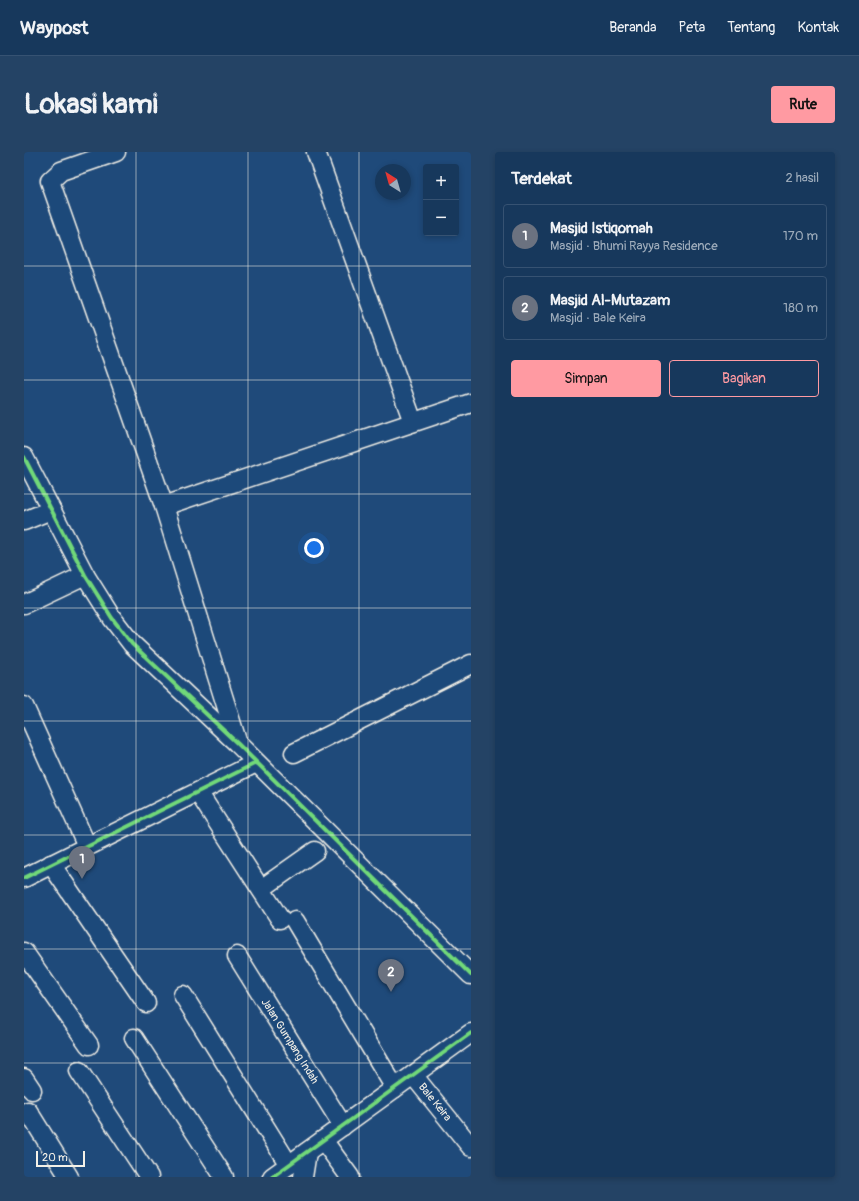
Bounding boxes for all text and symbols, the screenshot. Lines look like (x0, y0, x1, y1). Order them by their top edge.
text: Waypost (20, 16, 89, 40)
text: Beranda (609, 19, 657, 36)
text: Peta (679, 19, 705, 36)
text: Tentang (727, 19, 775, 36)
text: Kontak (797, 19, 839, 36)
button: Rute (771, 86, 835, 123)
text: Lokasi kami (24, 87, 158, 122)
north arrow (375, 164, 411, 200)
map controls (423, 164, 459, 236)
button: + (423, 164, 459, 200)
text: Terdekat (511, 168, 572, 189)
text: 2 hasil (786, 170, 819, 186)
button: − (423, 200, 459, 236)
text: Masjid Istiqomah (550, 219, 653, 238)
text: 1 (522, 228, 528, 244)
text: 170 m (783, 228, 818, 244)
text: Masjid · Bhumi Rayya Residence (550, 238, 718, 254)
text: Masjid Al-Mutazam (550, 291, 670, 310)
text: 2 (521, 300, 529, 316)
text: 180 m (783, 300, 818, 316)
text: Masjid · Bale Keira (550, 310, 646, 326)
button: Simpan (511, 360, 661, 397)
button: Bagikan (669, 360, 819, 397)
your location (304, 538, 324, 558)
pin: 1 (69, 846, 95, 879)
pin: 2 (378, 959, 404, 992)
street label: Jalan Gumpang Indah (259, 996, 321, 1086)
street label: Bale Keira (416, 1080, 454, 1124)
scale bar (36, 1149, 85, 1168)
text: 20 m (42, 1151, 68, 1164)

